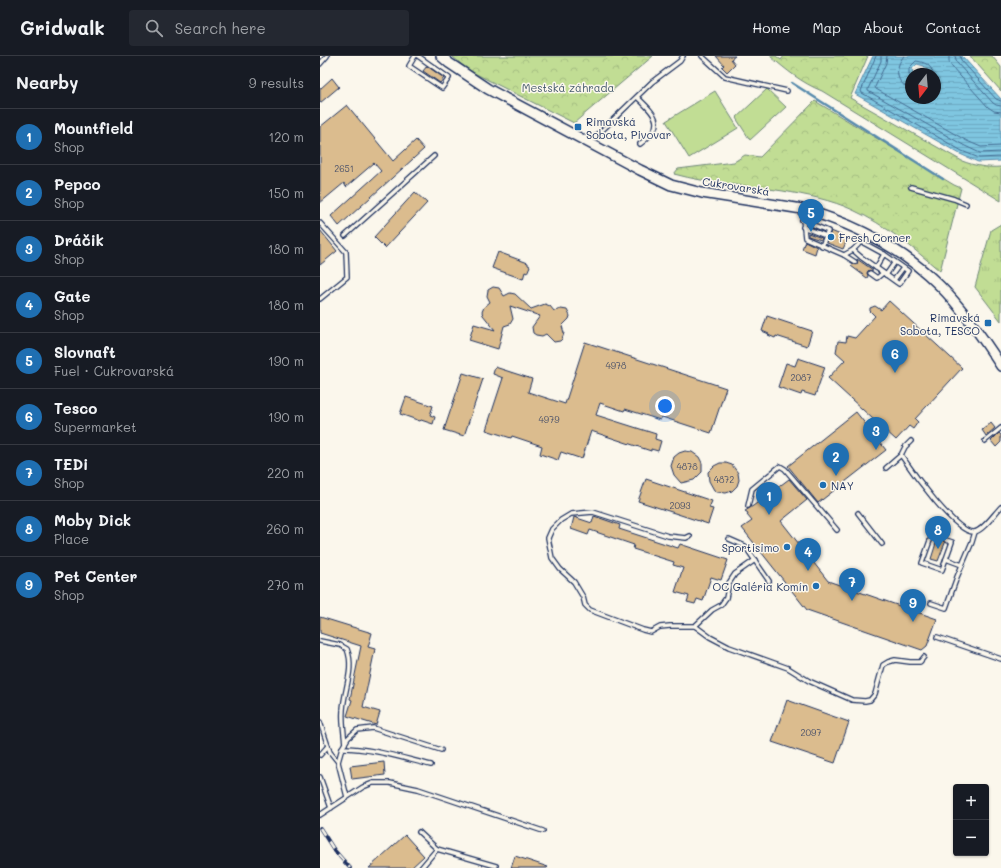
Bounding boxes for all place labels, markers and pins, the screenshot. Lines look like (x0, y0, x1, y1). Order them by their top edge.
place label: Rimavská Sobota, Pivovar (586, 114, 671, 142)
marker: Rimavská Sobota, Pivovar (573, 122, 583, 132)
pin: 5 (798, 199, 824, 232)
place label: Fresh Corner (839, 230, 911, 245)
marker: Fresh Corner (826, 232, 836, 242)
place label: Rimavská Sobota, TESCO (900, 310, 980, 338)
marker: Rimavská Sobota, TESCO (983, 318, 993, 328)
pin: 6 (882, 340, 908, 373)
pin: 3 (863, 417, 889, 450)
pin: 2 (823, 443, 849, 476)
place label: NAY (831, 478, 854, 493)
marker: NAY (818, 480, 828, 490)
pin: 1 (756, 482, 782, 515)
pin: 8 (925, 516, 951, 549)
pin: 4 (795, 538, 821, 571)
place label: Sportisimo (722, 540, 779, 555)
marker: Sportisimo (782, 542, 792, 552)
pin: 7 (839, 568, 865, 601)
place label: OC Galéria Komín (713, 579, 808, 594)
marker: OC Galéria Komín (811, 581, 821, 591)
pin: 9 (900, 589, 926, 622)

